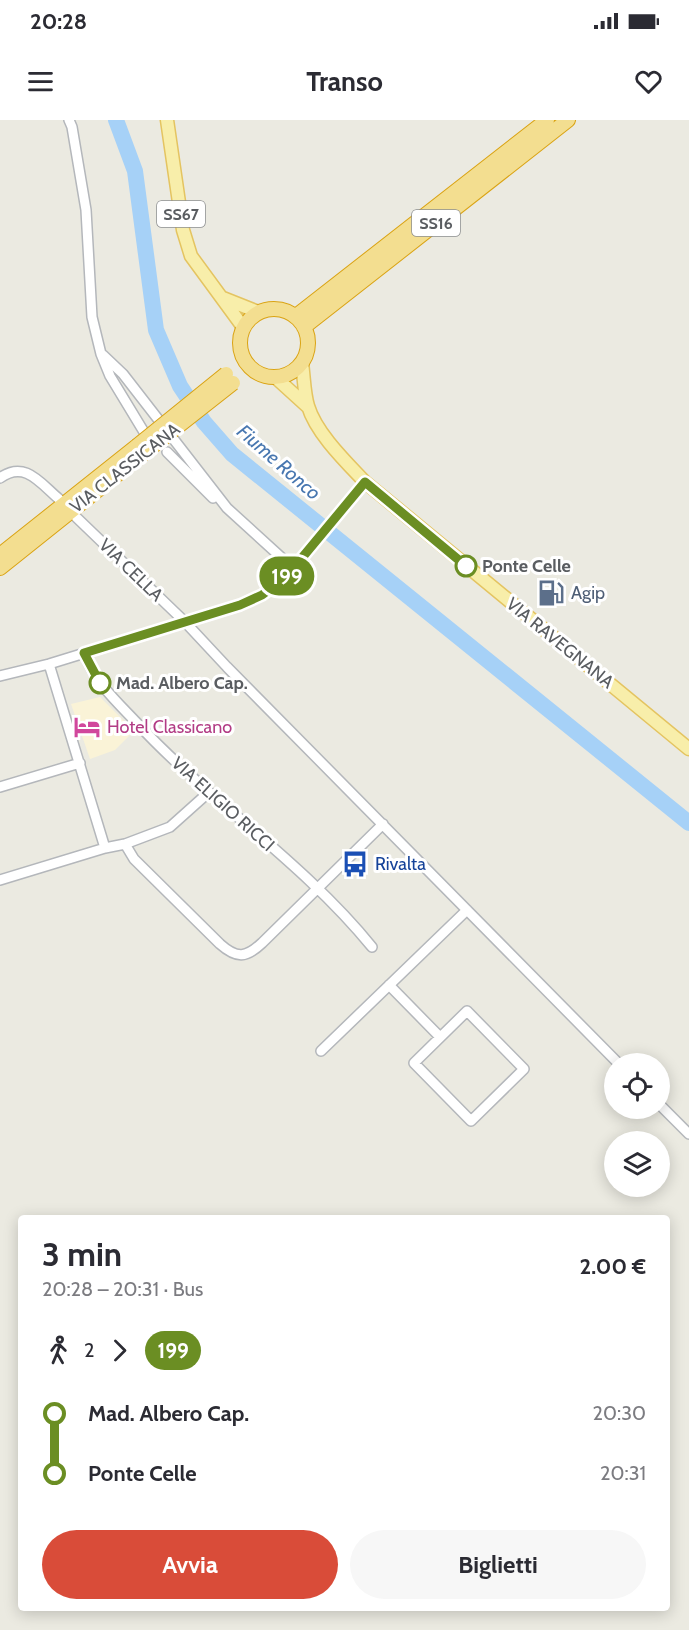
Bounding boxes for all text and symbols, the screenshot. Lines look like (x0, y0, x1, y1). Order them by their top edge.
text: 20:28 (30, 8, 87, 35)
icon: menu (24, 65, 57, 98)
text: Transo (306, 65, 383, 98)
icon: heart (632, 65, 665, 98)
road number: SS67 (157, 201, 205, 227)
road number: SS16 (412, 210, 460, 236)
street label: VIA CLASSICANA (66, 418, 184, 518)
water label: Fiume Ronco (232, 419, 326, 505)
street label: VIA CELLA (94, 534, 168, 606)
marker: Ponte Celle (455, 555, 477, 577)
place label: Ponte Celle (482, 555, 571, 577)
line badge: 199 (252, 556, 322, 596)
text: 199 (271, 564, 303, 589)
fuel station icon: Agip (536, 578, 566, 608)
place label: Agip (571, 582, 605, 604)
street label: VIA RAVEGNANA (502, 593, 618, 693)
marker: Mad. Albero Cap. (89, 672, 111, 694)
place label: Mad. Albero Cap. (116, 672, 248, 694)
hotel icon: Hotel Classicano (72, 712, 102, 742)
place label: Hotel Classicano (107, 716, 232, 738)
street label: VIA ELIGIO RICCI (167, 752, 279, 856)
bus stop icon: Rivalta (340, 849, 370, 879)
place label: Rivalta (375, 853, 426, 875)
map controls (604, 1053, 670, 1197)
button: locate (604, 1053, 670, 1119)
button: layers (604, 1131, 670, 1197)
text: 3 min (42, 1234, 122, 1274)
text: 2.00 € (580, 1253, 646, 1280)
text: 20:28 – 20:31 · Bus (42, 1277, 203, 1301)
icon: walk (42, 1334, 75, 1367)
icon: forward (103, 1334, 136, 1367)
text: 2 (84, 1338, 94, 1362)
text: 199 (157, 1338, 189, 1363)
text: Mad. Albero Cap. (88, 1400, 249, 1427)
text: 20:30 (593, 1401, 646, 1425)
text: Ponte Celle (88, 1460, 197, 1487)
text: 20:31 (600, 1461, 646, 1485)
button: Avvia (42, 1530, 338, 1599)
button: Biglietti (350, 1530, 646, 1599)

